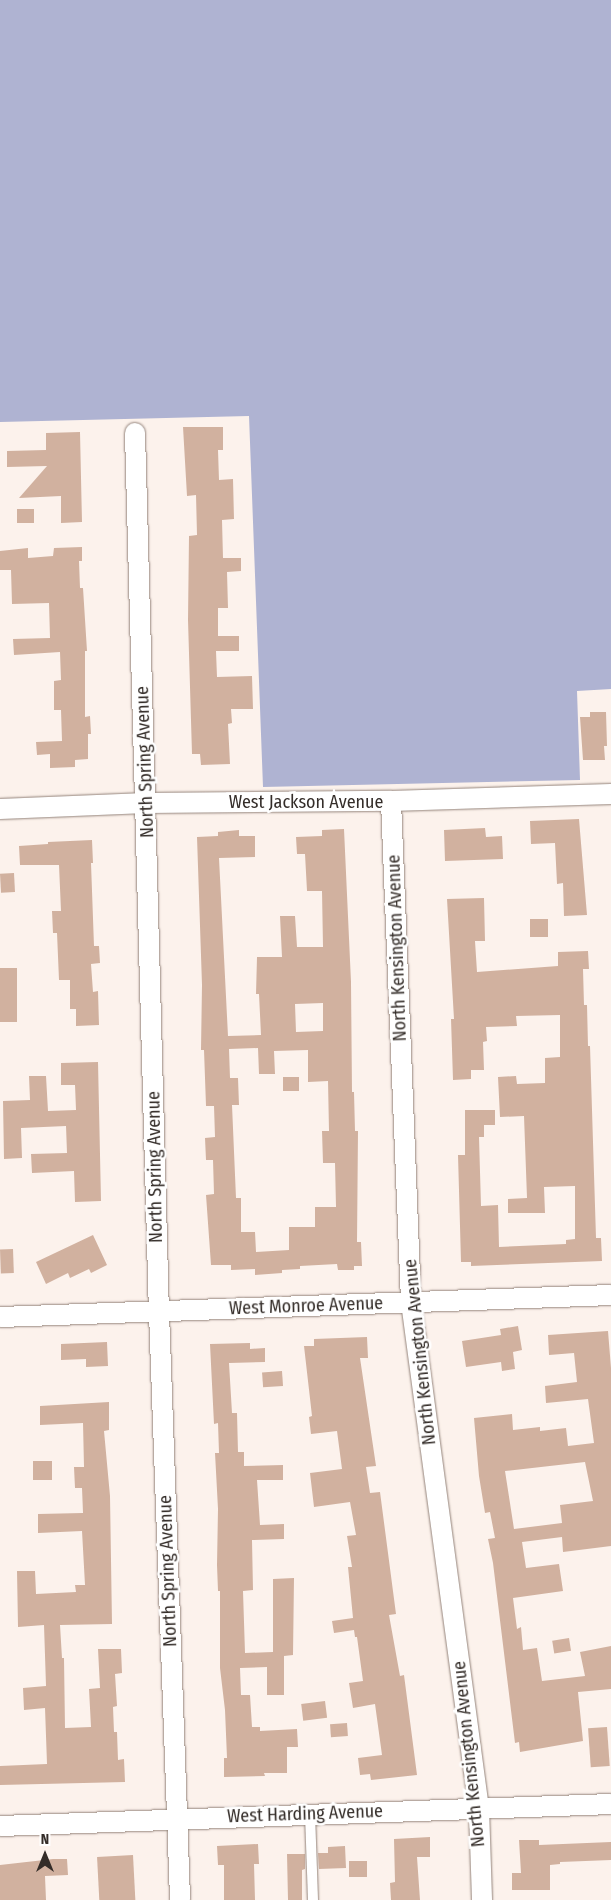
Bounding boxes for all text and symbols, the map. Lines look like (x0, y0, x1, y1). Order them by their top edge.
street label: North Spring Avenue (132, 686, 158, 838)
street label: West Jackson Avenue (229, 791, 383, 813)
street label: North Kensington Avenue (383, 854, 411, 1042)
street label: North Spring Avenue (143, 1091, 167, 1243)
street label: North Kensington Avenue (399, 1258, 441, 1446)
street label: West Monroe Avenue (229, 1293, 383, 1319)
street label: North Spring Avenue (155, 1495, 181, 1647)
street label: North Kensington Avenue (448, 1660, 490, 1848)
street label: West Harding Avenue (227, 1800, 383, 1828)
north arrow (20, 1830, 70, 1880)
text: N (41, 1831, 49, 1848)

